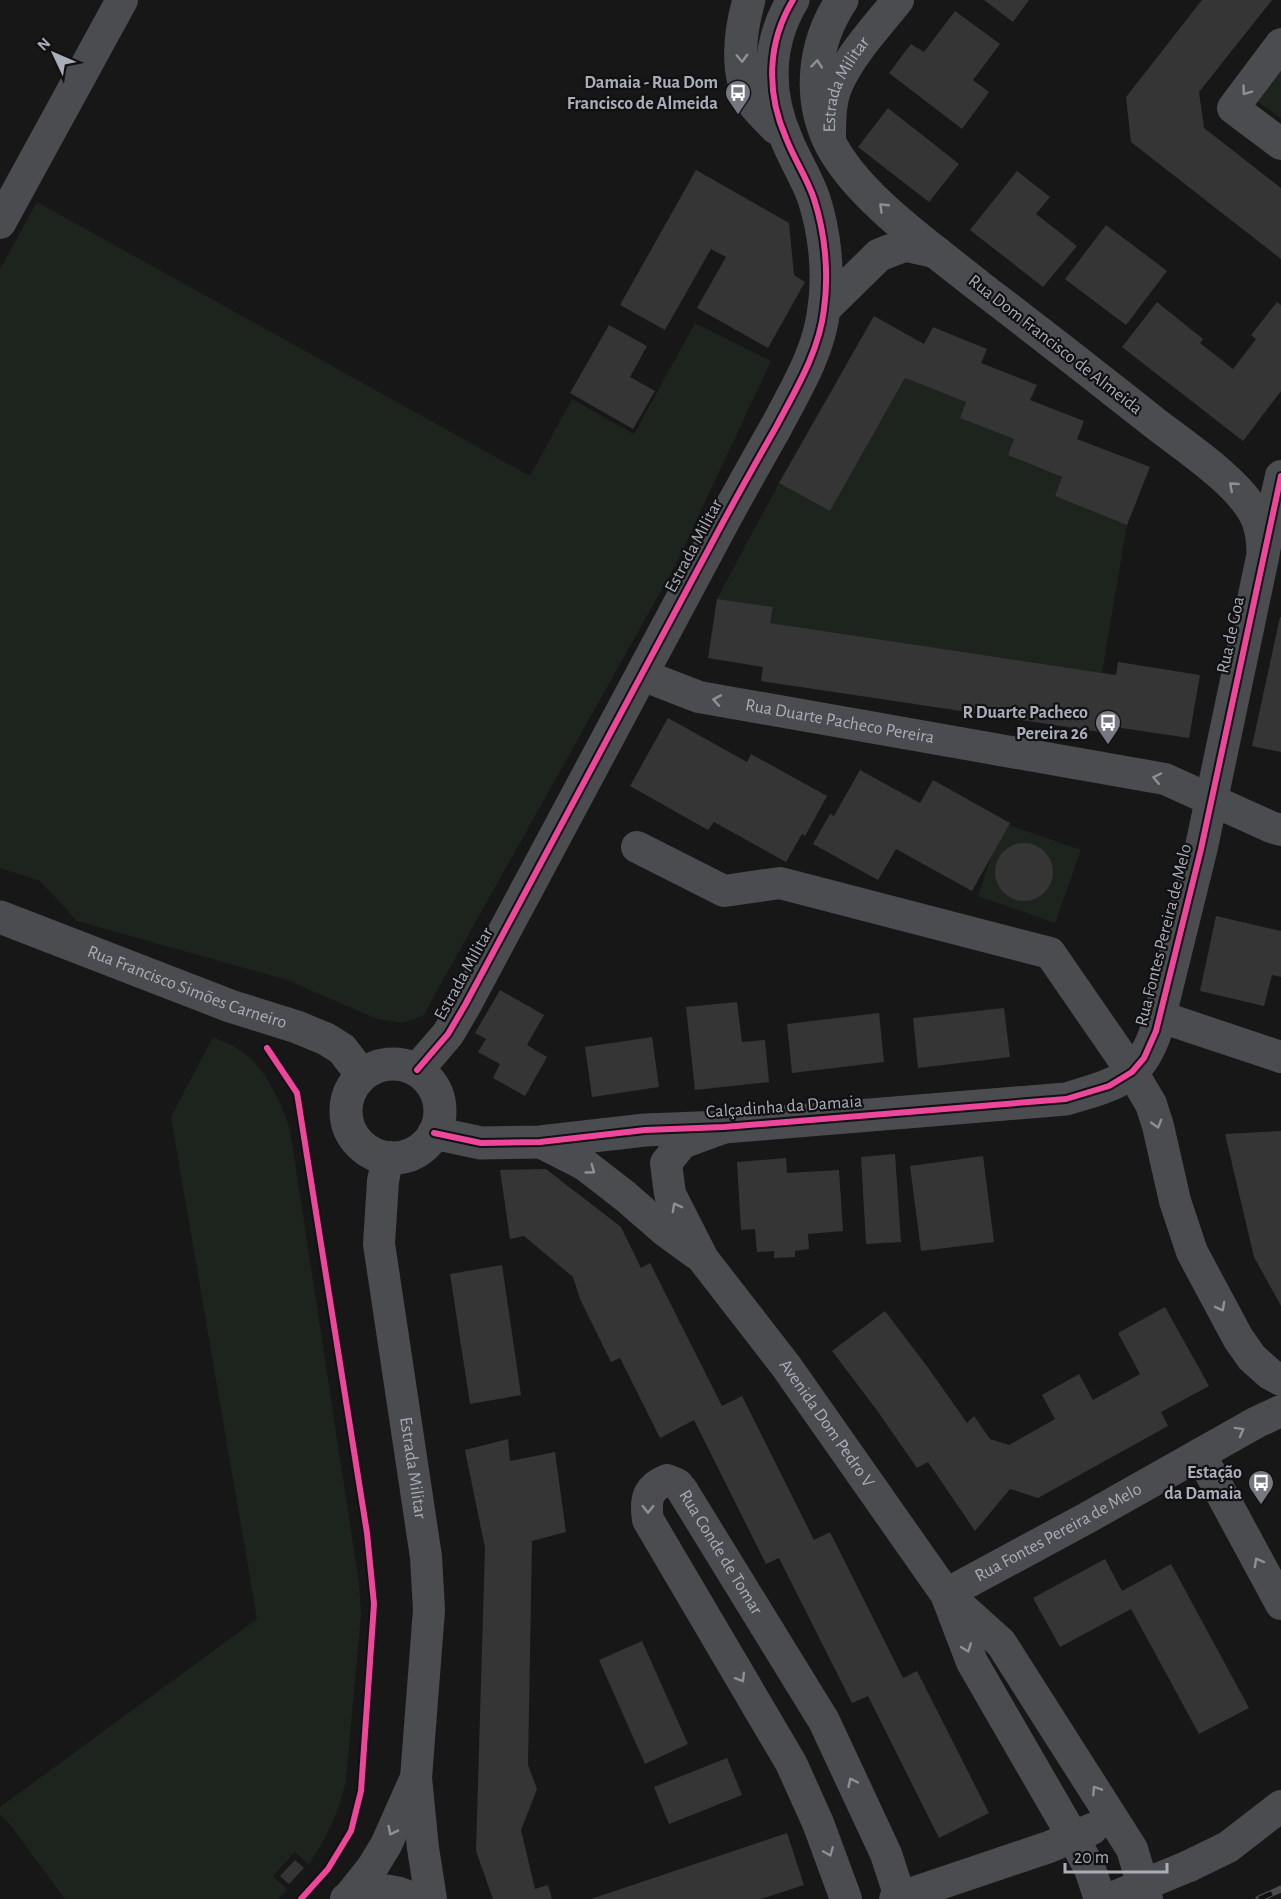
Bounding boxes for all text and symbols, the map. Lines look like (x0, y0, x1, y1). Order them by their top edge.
north arrow (24, 24, 84, 84)
street label: Estrada Militar (821, 33, 873, 133)
text: N (34, 35, 54, 54)
one-way arrow (735, 53, 748, 62)
one-way arrow (810, 60, 823, 69)
place label: Damaia - Rua Dom Francisco de Almeida (567, 74, 718, 113)
bus stop icon: Damaia - Rua Dom Francisco de Almeida (723, 78, 753, 116)
one-way arrow (1242, 84, 1253, 95)
one-way arrow (880, 203, 890, 214)
street label: Rua Dom Francisco de Almeida (965, 272, 1145, 418)
one-way arrow (1228, 482, 1239, 493)
street label: Estrada Militar (662, 496, 726, 596)
street label: Rua de Goa (1214, 595, 1248, 675)
one-way arrow (713, 694, 723, 707)
street label: Rua Duarte Pacheco Pereira (744, 696, 936, 747)
place label: R Duarte Pacheco Pereira 26 (962, 704, 1088, 743)
bus stop icon: R Duarte Pacheco Pereira 26 (1093, 708, 1123, 746)
one-way arrow (1153, 772, 1163, 785)
street label: Rua Fontes Pereira de Melo (1133, 842, 1195, 1028)
street label: Estrada Militar (431, 925, 497, 1023)
street label: Rua Francisco Simões Carneiro (85, 943, 289, 1032)
street label: Calçadinha da Damaia (705, 1093, 863, 1121)
one-way arrow (1150, 1118, 1162, 1129)
one-way arrow (585, 1163, 596, 1174)
one-way arrow (672, 1202, 683, 1213)
one-way arrow (1214, 1301, 1226, 1312)
street label: Avenida Dom Pedro V (775, 1356, 878, 1492)
street label: Estrada Militar (396, 1416, 429, 1520)
one-way arrow (1234, 1427, 1244, 1438)
place label: Estação da Damaia (1164, 1464, 1242, 1503)
bus stop icon: Estação da Damaia (1246, 1468, 1276, 1506)
street label: Rua Fontes Pereira de Melo (972, 1480, 1145, 1586)
street label: Rua Conde de Tomar (675, 1487, 766, 1618)
one-way arrow (642, 1504, 654, 1513)
one-way arrow (1254, 1558, 1265, 1568)
one-way arrow (960, 1642, 972, 1653)
one-way arrow (734, 1672, 746, 1682)
one-way arrow (847, 1778, 859, 1789)
one-way arrow (1091, 1786, 1103, 1796)
one-way arrow (388, 1825, 400, 1836)
scale bar (1065, 1836, 1167, 1874)
one-way arrow (822, 1845, 834, 1856)
text: 20 m (1074, 1849, 1109, 1867)

